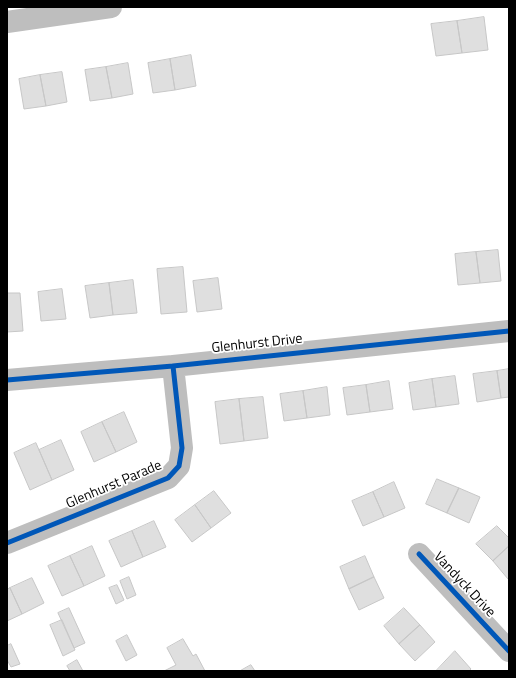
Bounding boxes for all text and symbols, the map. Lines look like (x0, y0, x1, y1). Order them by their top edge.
street label: Glenhurst Drive (211, 331, 303, 357)
street label: Glenhurst Parade (64, 457, 164, 513)
street label: Vandyck Drive (430, 549, 498, 621)

